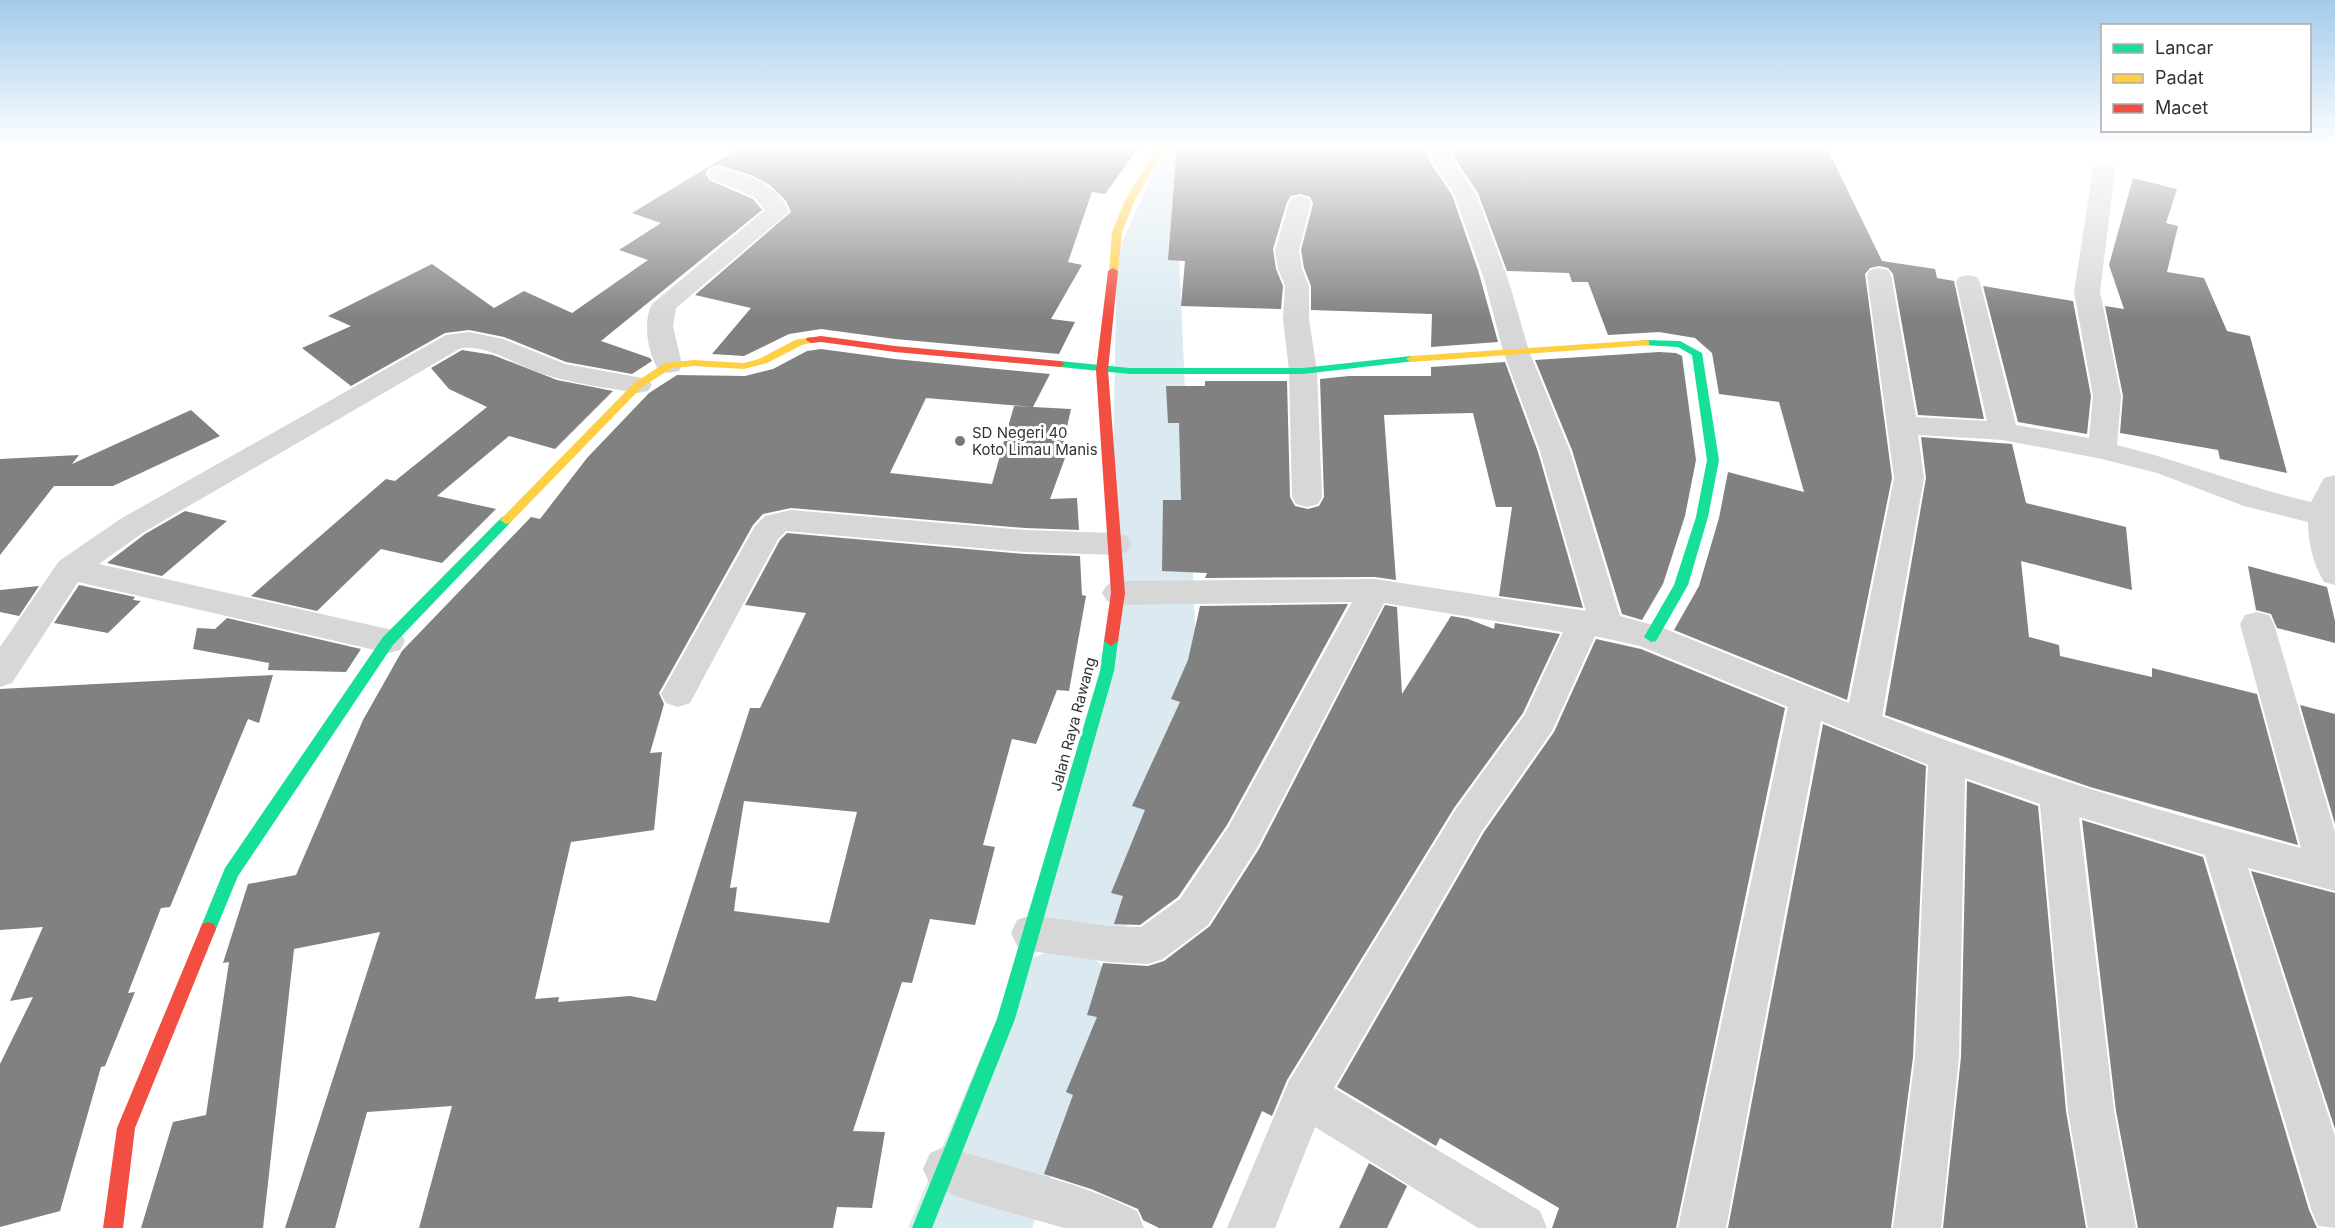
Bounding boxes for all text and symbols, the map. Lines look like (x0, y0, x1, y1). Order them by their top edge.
legend (2101, 24, 2311, 132)
text: Lancar (2155, 37, 2213, 58)
text: Padat (2155, 67, 2204, 88)
text: Macet (2155, 97, 2208, 118)
place label: SD Negeri 40 Koto Limau Manis (972, 423, 1098, 459)
marker: SD Negeri 40 Koto Limau Manis (953, 434, 967, 448)
street label: Jalan Raya Rawang (1046, 655, 1100, 793)

